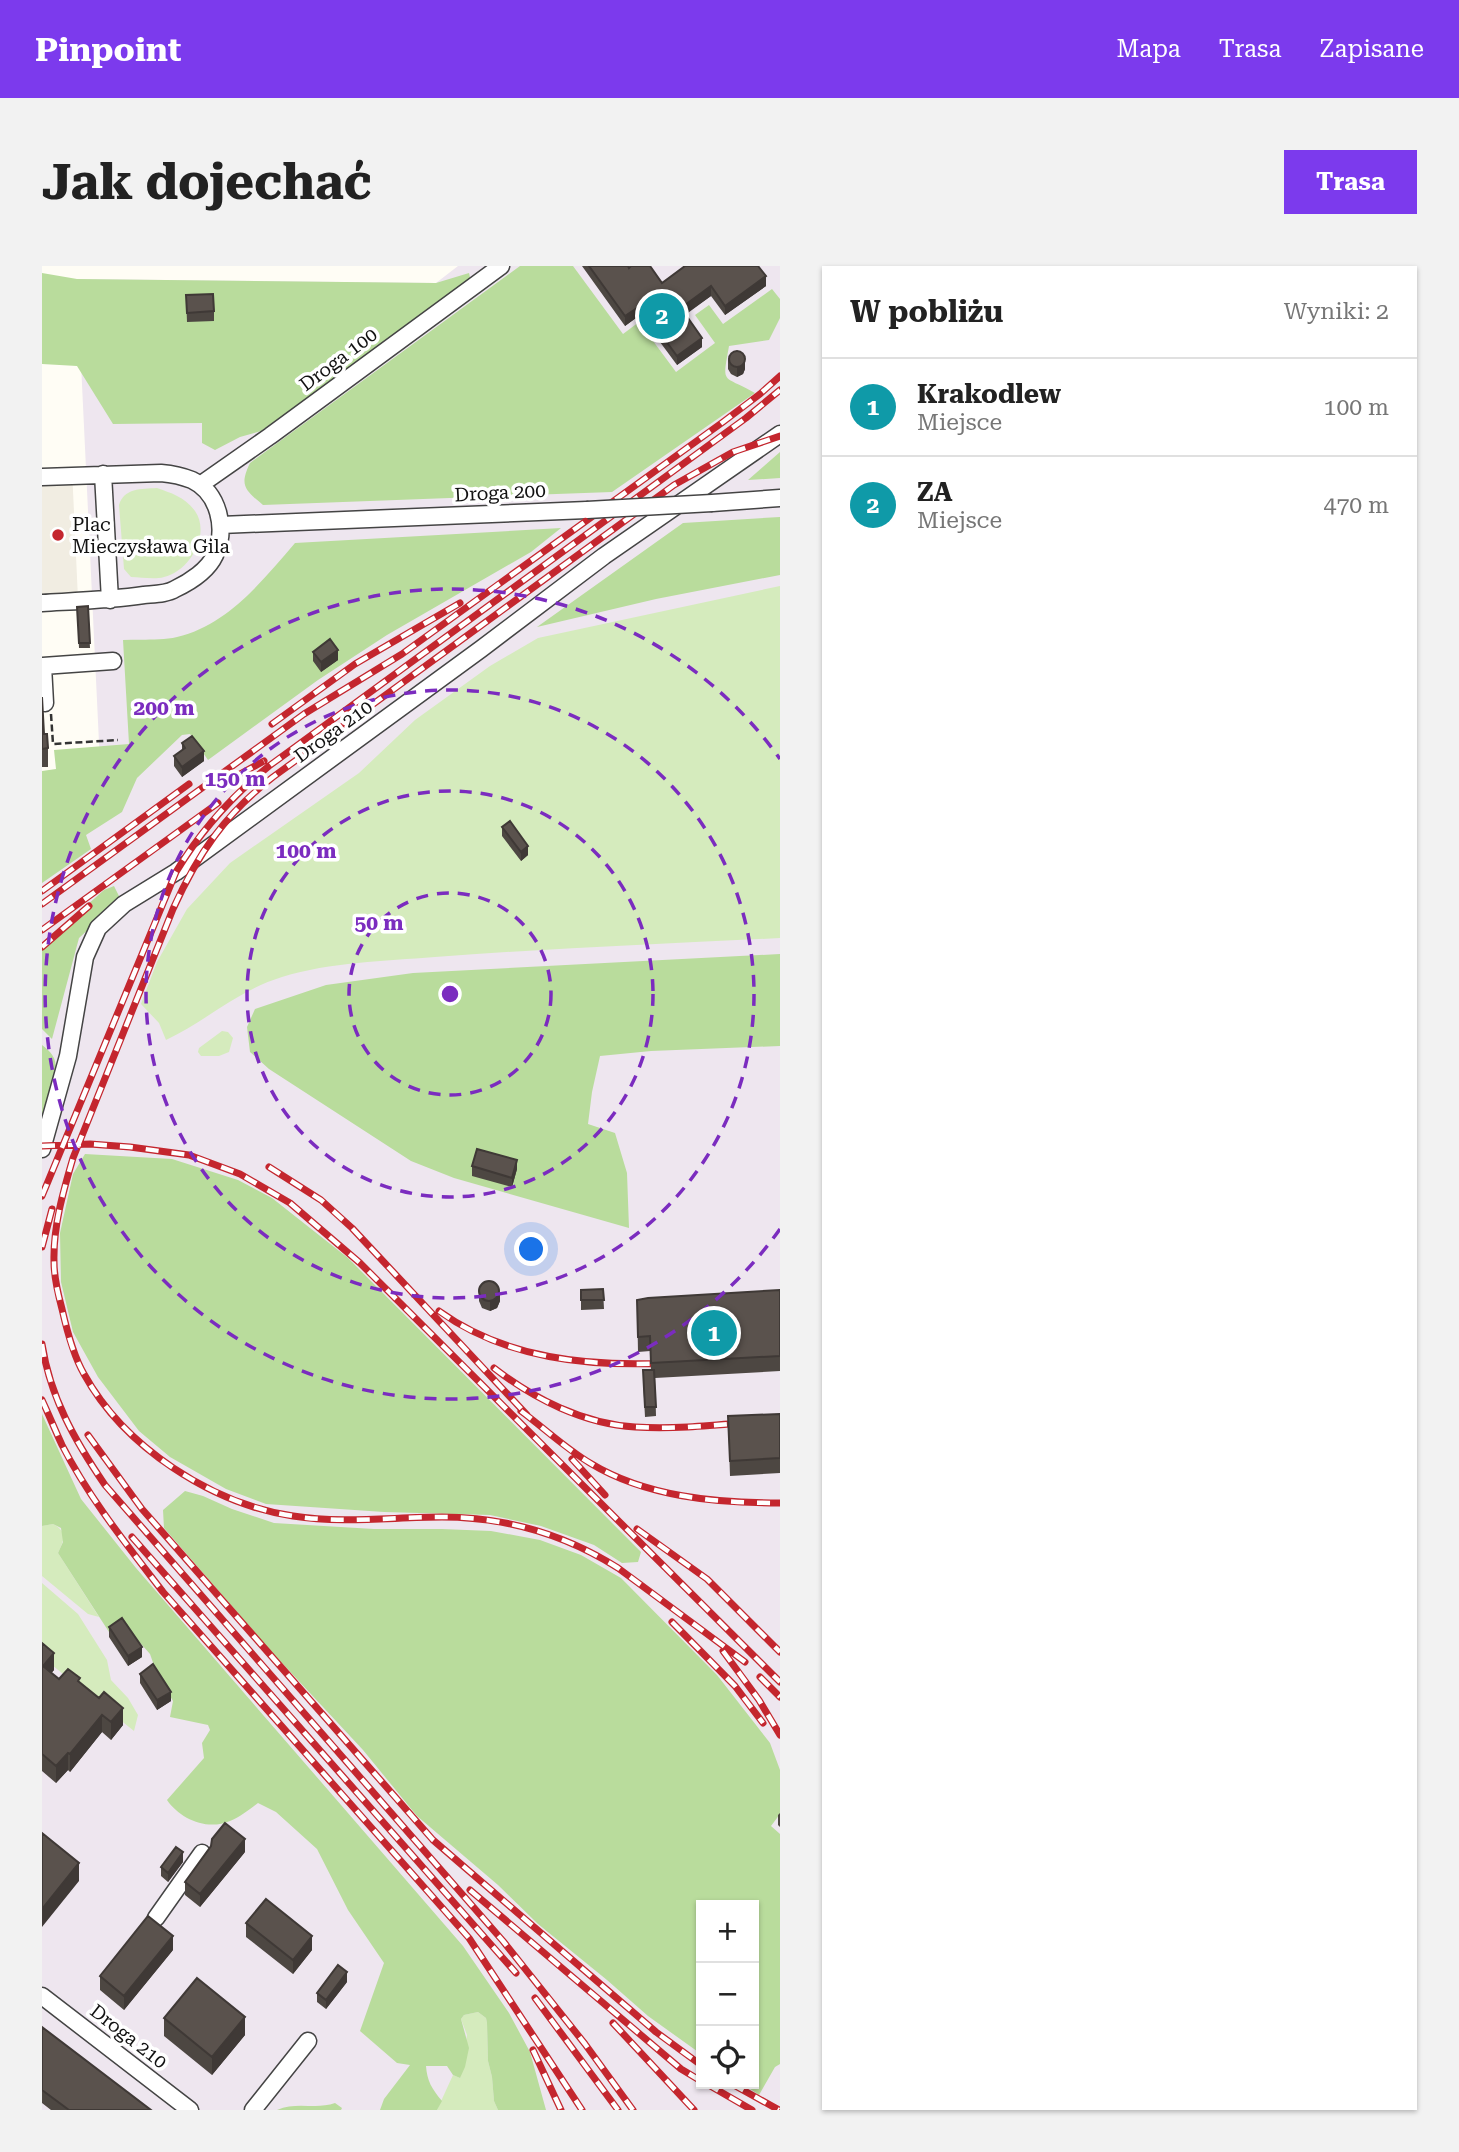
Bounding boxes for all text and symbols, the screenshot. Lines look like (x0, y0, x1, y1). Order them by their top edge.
text: Pinpoint (35, 30, 181, 69)
text: Mapa (1117, 35, 1181, 63)
text: Trasa (1219, 35, 1281, 63)
text: Zapisane (1319, 35, 1424, 63)
button: Trasa (1284, 150, 1417, 214)
text: Jak dojechać (42, 154, 372, 211)
pin: 2 (639, 290, 685, 342)
text: W pobliżu (850, 294, 1003, 329)
text: Wyniki: 2 (1284, 298, 1389, 325)
street label: Droga 100 (295, 323, 382, 396)
text: Krakodlew (917, 379, 1061, 409)
text: 1 (867, 394, 879, 421)
text: 100 m (1324, 394, 1389, 421)
text: Miejsce (917, 409, 1002, 436)
text: ZA (917, 477, 953, 507)
street label: Droga 200 (454, 479, 546, 506)
text: 2 (867, 492, 879, 519)
text: 470 m (1324, 492, 1389, 519)
text: Miejsce (917, 507, 1002, 534)
place label: Plac Mieczysława Gila (72, 513, 231, 558)
marker: Plac Mieczysława Gila (50, 527, 66, 543)
street label: Droga 210 (290, 695, 377, 768)
text: 200 m (134, 696, 194, 720)
text: 150 m (205, 767, 265, 791)
text: 100 m (276, 839, 336, 863)
text: 50 m (354, 911, 404, 935)
centre of rings (438, 982, 462, 1006)
your location (514, 1232, 548, 1266)
pin: 1 (691, 1307, 737, 1359)
map controls (696, 1900, 759, 2089)
button: + (696, 1900, 759, 1963)
button: − (696, 1963, 759, 2026)
street label: Droga 210 (86, 1999, 172, 2074)
button: locate (696, 2026, 759, 2089)

